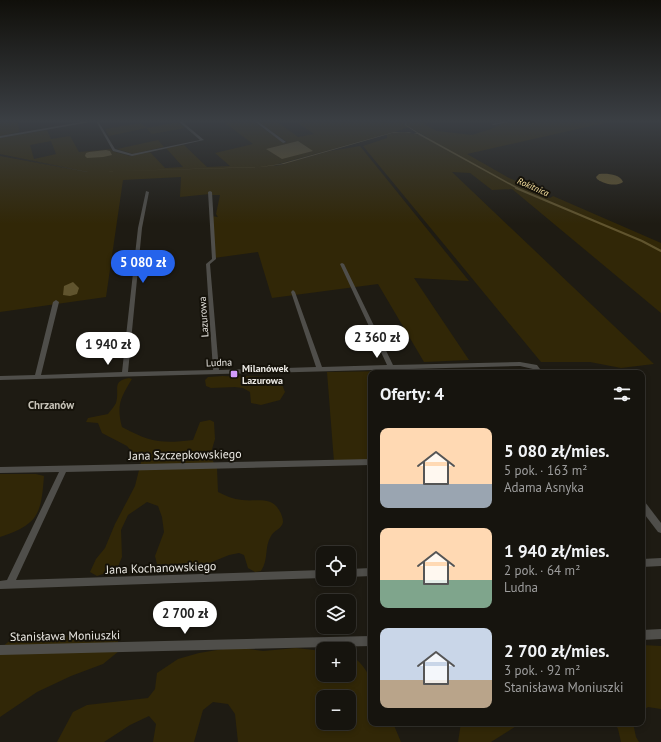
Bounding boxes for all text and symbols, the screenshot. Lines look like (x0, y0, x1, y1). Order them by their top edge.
water label: Rokitnica (516, 175, 551, 199)
pin: 5 080 zł (102, 250, 184, 284)
text: 5 080 zł (120, 254, 166, 271)
street label: Lazurowa (196, 296, 211, 338)
pin: 2 360 zł (336, 325, 418, 359)
text: 2 360 zł (354, 329, 400, 346)
pin: 1 940 zł (67, 332, 149, 366)
text: 1 940 zł (85, 336, 131, 353)
street label: Ludna (206, 356, 232, 369)
place label: Milanówek Lazurowa (242, 362, 289, 387)
marker: Milanówek Lazurowa (229, 369, 239, 379)
text: Oferty: 4 (380, 383, 444, 405)
icon: filters (611, 383, 633, 405)
district label: Chrzanów (28, 398, 75, 412)
text: 5 080 zł/mies. (504, 440, 610, 462)
icon: home (412, 444, 460, 492)
street label: Jana Szczepkowskiego (127, 446, 242, 463)
text: 5 pok. · 163 m² (504, 462, 587, 479)
text: Adama Asnyka (504, 479, 584, 496)
text: 1 940 zł/mies. (504, 540, 610, 562)
icon: home (412, 544, 460, 592)
map controls (316, 546, 356, 730)
button: locate (316, 546, 356, 586)
street label: Jana Kochanowskiego (104, 558, 217, 577)
text: 2 pok. · 64 m² (504, 562, 580, 579)
text: Ludna (504, 579, 538, 596)
button: layers (316, 594, 356, 634)
pin: 2 700 zł (144, 601, 226, 635)
text: 2 700 zł (162, 605, 208, 622)
street label: Stanisława Moniuszki (10, 627, 120, 644)
text: 2 700 zł/mies. (504, 640, 610, 662)
button: + (316, 642, 356, 682)
icon: home (412, 644, 460, 692)
text: 3 pok. · 92 m² (504, 662, 580, 679)
text: Stanisława Moniuszki (504, 679, 623, 696)
button: − (316, 690, 356, 730)

